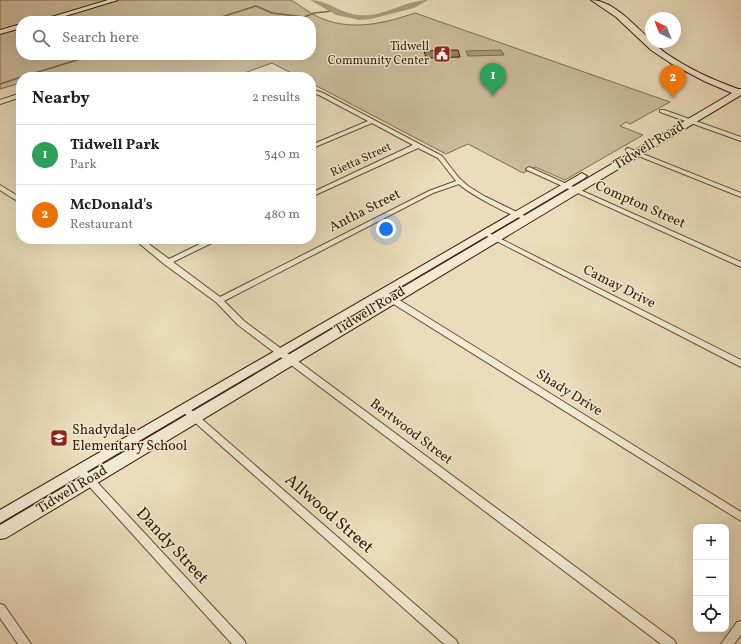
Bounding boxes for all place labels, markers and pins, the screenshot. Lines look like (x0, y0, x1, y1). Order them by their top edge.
place label: Tidwell Community Center (328, 39, 429, 69)
public building icon: Tidwell Community Center (432, 44, 452, 64)
pin: 1 (480, 63, 506, 96)
pin: 2 (660, 65, 686, 98)
place label: Shadydale Elementary School (72, 421, 187, 456)
school or university icon: Shadydale Elementary School (49, 428, 69, 448)

